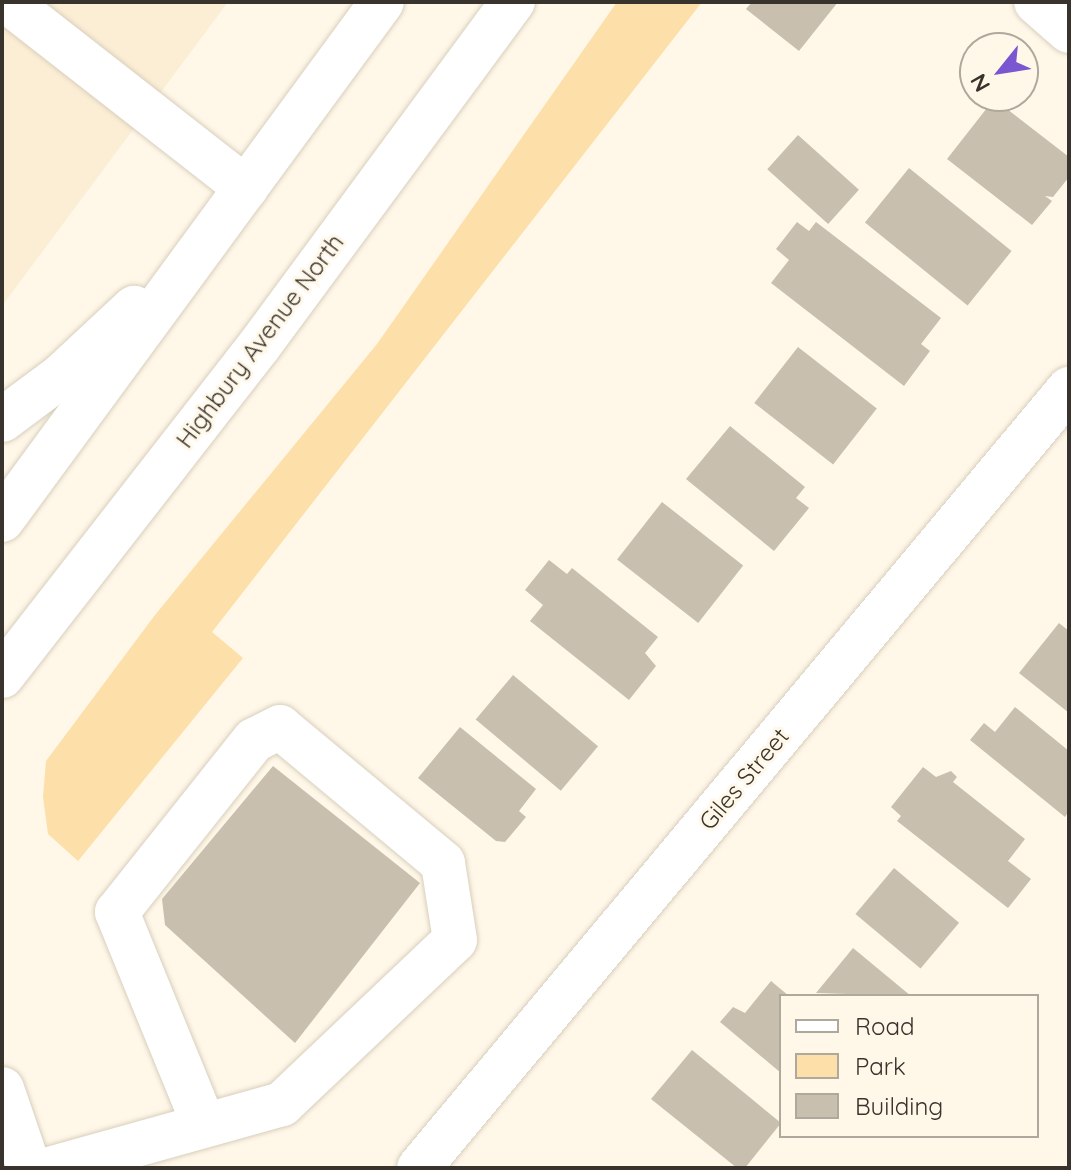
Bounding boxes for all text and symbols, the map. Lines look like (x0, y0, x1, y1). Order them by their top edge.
north arrow (959, 32, 1039, 112)
text: N (964, 69, 996, 97)
street label: Highbury Avenue North (170, 228, 350, 454)
street label: Giles Street (693, 722, 795, 836)
legend (779, 994, 1039, 1138)
text: Road (855, 1011, 915, 1041)
text: Park (855, 1051, 906, 1081)
text: Building (855, 1091, 943, 1121)

